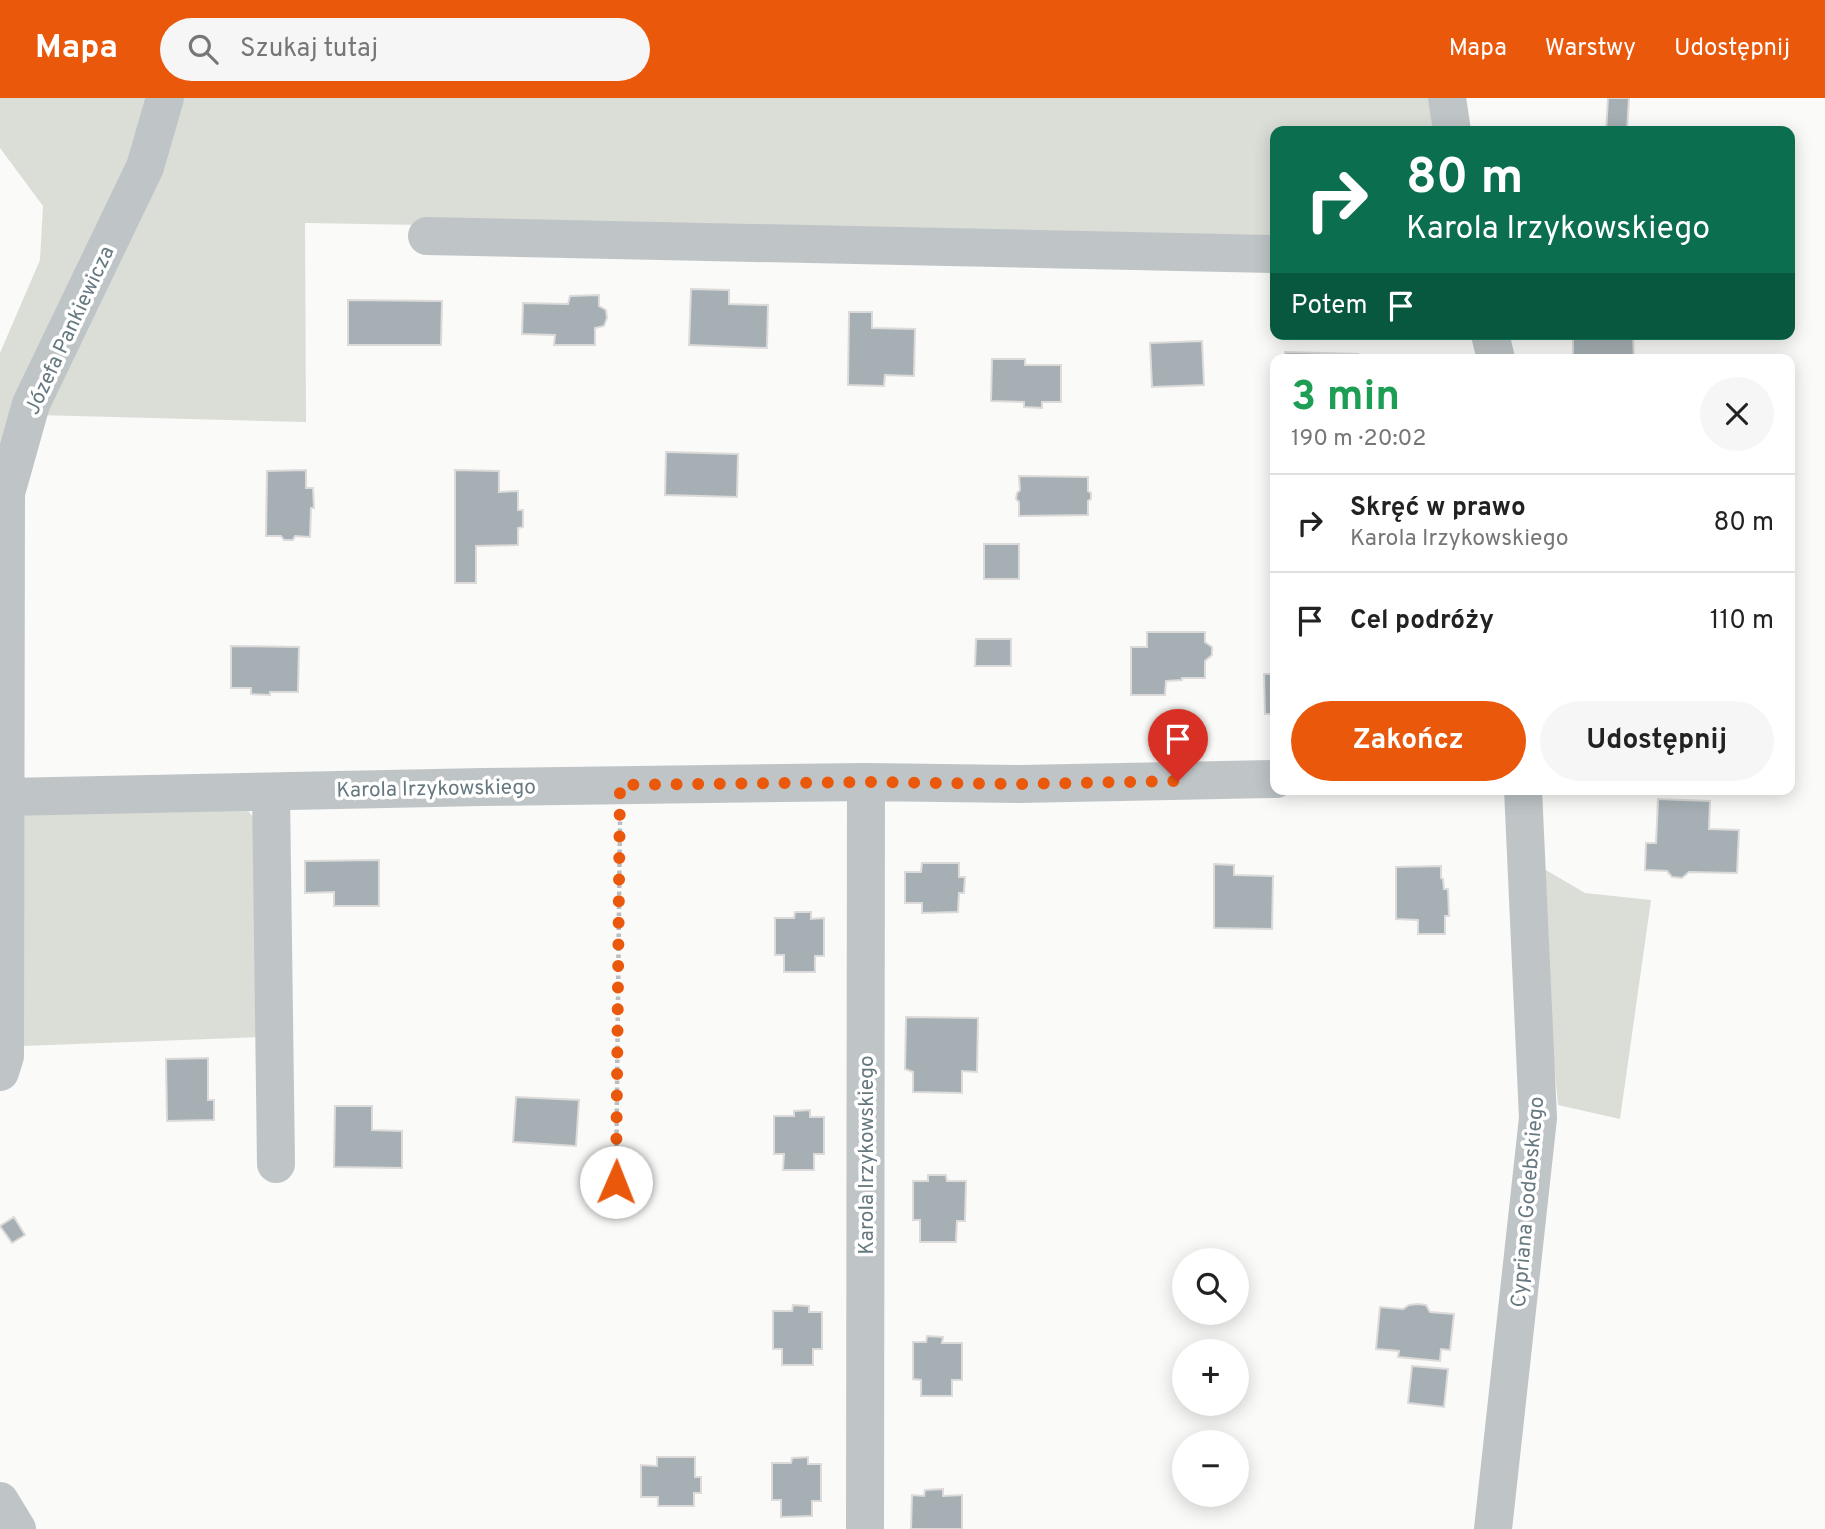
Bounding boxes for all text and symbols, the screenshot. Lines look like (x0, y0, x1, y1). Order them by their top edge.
search box (160, 18, 650, 81)
text: Mapa (35, 28, 118, 70)
icon: search (184, 30, 222, 68)
text: Szukaj tutaj (240, 33, 378, 66)
text: Mapa (1449, 34, 1507, 64)
text: Warstwy (1545, 34, 1636, 64)
text: Udostępnij (1674, 34, 1790, 64)
text: 80 m (1406, 149, 1523, 211)
icon: right (1291, 154, 1382, 245)
text: Karola Irzykowskiego (1406, 210, 1710, 250)
street label: Józefa Pankiewicza (19, 242, 121, 419)
icon: arrive (1382, 287, 1420, 325)
text: Potem (1291, 290, 1368, 323)
text: 3 min (1291, 372, 1400, 425)
button: close (1700, 377, 1774, 451)
text: 190 m · 20:02 (1291, 425, 1426, 454)
text: Skręć w prawo (1350, 492, 1526, 525)
icon: right (1291, 504, 1329, 542)
text: 80 m (1714, 507, 1774, 540)
text: Karola Irzykowskiego (1350, 525, 1569, 554)
icon: arrive (1291, 602, 1329, 640)
text: Cel podróży (1350, 605, 1494, 638)
text: 110 m (1710, 605, 1774, 638)
button: Zakończ (1291, 701, 1526, 781)
button: Udostępnij (1540, 701, 1774, 781)
pin (1148, 709, 1208, 781)
icon: arrive (1159, 720, 1197, 758)
street label: Karola Irzykowskiego (336, 774, 536, 805)
street label: Karola Irzykowskiego (854, 1055, 881, 1255)
street label: Cypriana Godebskiego (1506, 1095, 1551, 1309)
position arrow (579, 1145, 653, 1219)
map controls (1172, 1248, 1249, 1507)
button: search (1172, 1248, 1249, 1325)
button: + (1172, 1339, 1249, 1416)
button: − (1172, 1430, 1249, 1507)

